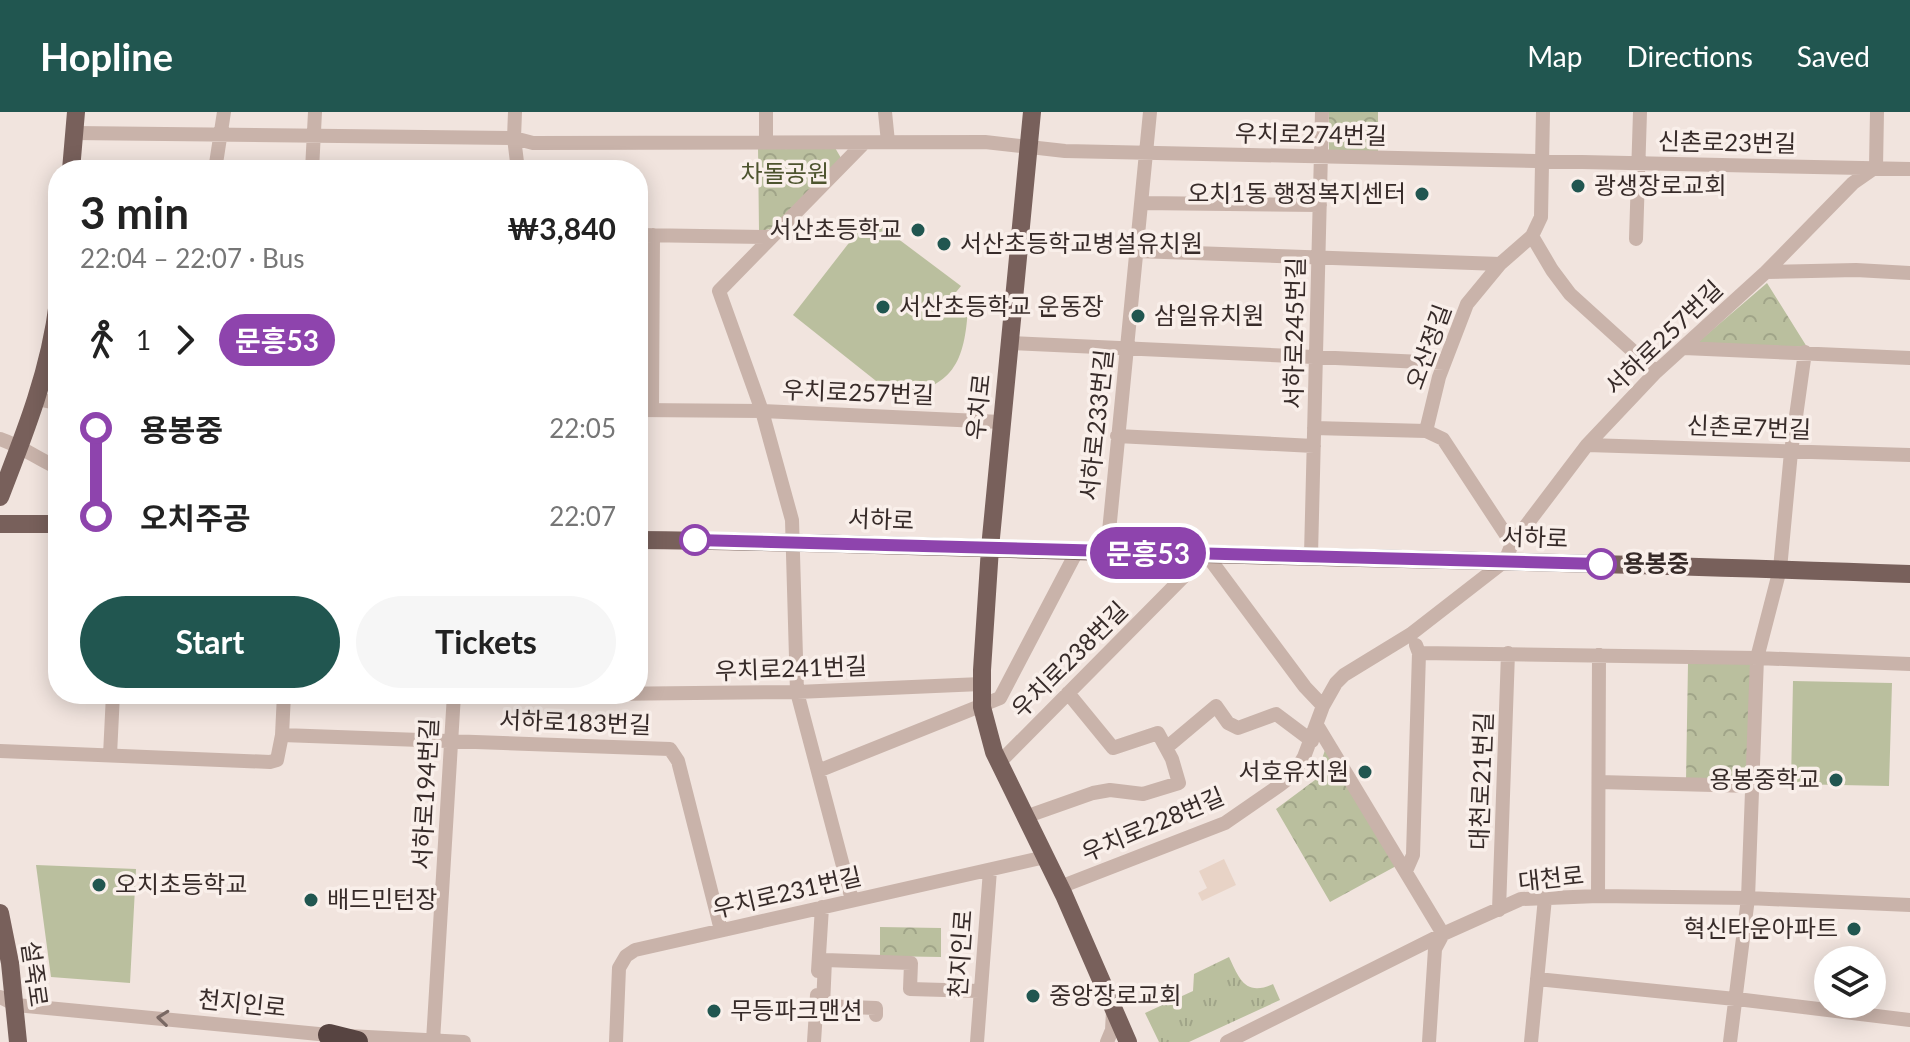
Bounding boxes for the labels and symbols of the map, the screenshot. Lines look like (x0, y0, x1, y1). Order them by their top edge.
street label: 우치로274번길 (1235, 118, 1387, 149)
street label: 신촌로23번길 (1658, 126, 1796, 157)
park label: 차돌공원 (741, 158, 829, 187)
place label: 광생장로교회 (1594, 170, 1726, 199)
marker: 광생장로교회 (1569, 177, 1587, 195)
place label: 오치1동 행정복지센터 (1187, 178, 1406, 207)
marker: 오치1동 행정복지센터 (1413, 185, 1431, 203)
place label: 서산초등학교 (770, 214, 902, 243)
marker: 서산초등학교 (909, 221, 927, 239)
place label: 서산초등학교병설유치원 (960, 228, 1203, 257)
marker: 서산초등학교병설유치원 (935, 235, 953, 253)
street label: 서하로245번길 (1278, 257, 1309, 409)
street label: 서하로257번길 (1598, 274, 1728, 400)
place label: 서산초등학교 운동장 (899, 291, 1104, 320)
marker: 서산초등학교 운동장 (874, 298, 892, 316)
place label: 삼일유치원 (1154, 300, 1264, 329)
street label: 오산정길 (1399, 300, 1456, 393)
marker: 삼일유치원 (1129, 307, 1147, 325)
street label: 서하로233번길 (1073, 348, 1118, 502)
street label: 우치로 (960, 372, 995, 441)
street label: 우치로257번길 (782, 374, 935, 409)
street label: 신촌로7번길 (1686, 410, 1812, 443)
street label: 서하로 (847, 503, 915, 534)
street label: 서하로 (1501, 521, 1569, 552)
unlabelled marker (680, 525, 710, 555)
line badge: 문흥53 (1092, 527, 1204, 579)
place label: 용봉중 (1623, 548, 1689, 577)
marker: 용봉중 (1586, 549, 1616, 579)
street label: 우치로238번길 (1005, 595, 1133, 723)
street label: 우치로241번길 (714, 650, 867, 685)
street label: 서하로183번길 (499, 704, 652, 739)
street label: 대천로21번길 (1464, 711, 1497, 851)
street label: 서하로194번길 (406, 717, 443, 871)
place label: 서호유치원 (1239, 756, 1349, 785)
marker: 서호유치원 (1356, 763, 1374, 781)
place label: 용봉중학교 (1710, 764, 1820, 793)
marker: 용봉중학교 (1827, 771, 1845, 789)
street label: 우치로228번길 (1077, 781, 1228, 867)
street label: 우치로231번길 (709, 860, 864, 923)
street label: 대천로 (1516, 860, 1585, 895)
place label: 오치초등학교 (115, 869, 247, 898)
marker: 오치초등학교 (90, 876, 108, 894)
place label: 배드민턴장 (327, 884, 437, 913)
marker: 배드민턴장 (302, 891, 320, 909)
street label: 천지인로 (942, 909, 977, 999)
place label: 혁신타운아파트 (1683, 913, 1838, 942)
marker: 혁신타운아파트 (1845, 920, 1863, 938)
street label: 설죽로 (17, 939, 54, 1009)
place label: 중앙장로교회 (1049, 980, 1181, 1009)
street label: 천지인로 (197, 983, 288, 1022)
marker: 중앙장로교회 (1024, 987, 1042, 1005)
place label: 무등파크맨션 (730, 995, 862, 1024)
marker: 무등파크맨션 (705, 1002, 723, 1020)
one-way arrow (156, 1010, 169, 1027)

